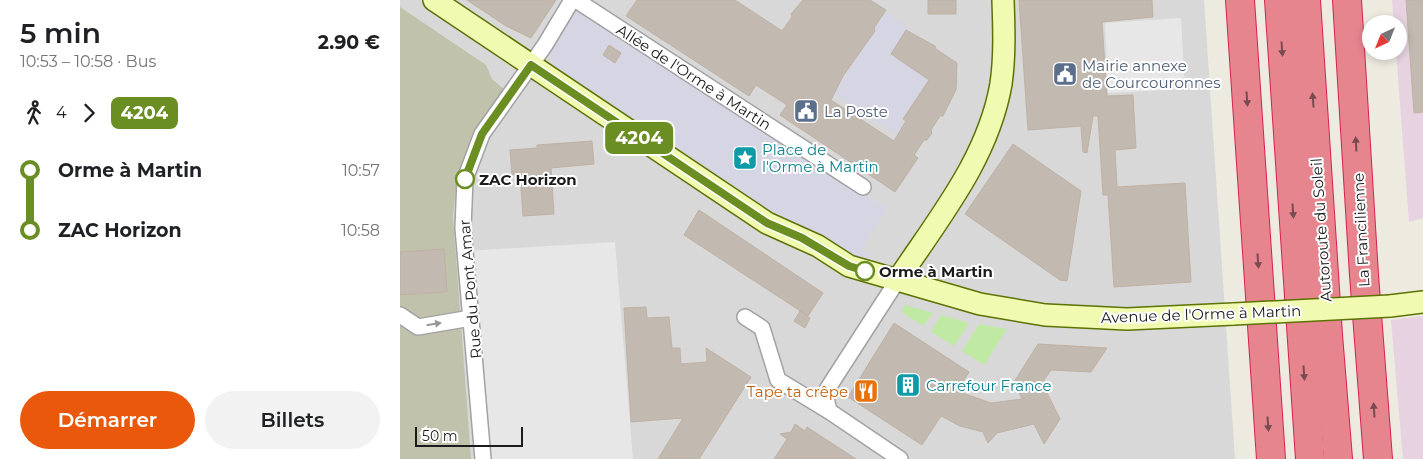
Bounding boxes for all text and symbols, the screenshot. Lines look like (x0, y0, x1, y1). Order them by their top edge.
north arrow (1362, 15, 1408, 60)
map controls (1362, 15, 1407, 60)
text: 5 min (20, 16, 101, 50)
street label: Allée de l'Orme à Martin (613, 20, 775, 134)
text: 2.90 € (318, 31, 380, 54)
one-way arrow (1279, 41, 1287, 57)
text: 10:53 – 10:58 · Bus (20, 52, 156, 71)
place label: Mairie annexe de Courcouronnes (1082, 56, 1220, 92)
public building icon: Mairie annexe de Courcouronnes (1052, 61, 1078, 87)
one-way arrow (1308, 91, 1316, 107)
one-way arrow (1243, 92, 1251, 108)
public building icon: La Poste (793, 98, 819, 124)
icon: walk (20, 99, 48, 127)
icon: forward (75, 99, 103, 127)
text: 4204 (121, 102, 168, 124)
place label: La Poste (824, 102, 888, 121)
text: 4 (56, 103, 67, 122)
line badge: 4204 (604, 122, 674, 154)
text: 4204 (615, 127, 663, 149)
one-way arrow (1352, 135, 1360, 151)
place label: Place de l'Orme à Martin (762, 140, 879, 176)
place icon: Place de l'Orme à Martin (732, 145, 758, 171)
street label: Autoroute du Soleil (1307, 158, 1335, 302)
text: Orme à Martin (58, 159, 202, 182)
text: 10:57 (342, 161, 380, 180)
marker: ZAC Horizon (455, 169, 475, 189)
place label: ZAC Horizon (479, 170, 577, 189)
street label: La Francilienne (1349, 172, 1373, 288)
one-way arrow (1290, 203, 1298, 219)
text: ZAC Horizon (58, 219, 182, 242)
street label: Rue du Pont Amar (454, 219, 486, 359)
text: 10:58 (341, 221, 380, 240)
one-way arrow (1254, 254, 1262, 270)
marker: Orme à Martin (855, 261, 875, 281)
place label: Orme à Martin (879, 262, 993, 281)
street label: Avenue de l'Orme à Martin (1101, 301, 1301, 327)
one-way arrow (426, 320, 442, 328)
one-way arrow (1301, 365, 1309, 381)
building icon: Carrefour France (895, 372, 921, 398)
place label: Carrefour France (926, 376, 1052, 395)
restaurant icon: Tape ta crêpe (853, 378, 879, 404)
place label: Tape ta crêpe (747, 382, 848, 401)
button: Démarrer (20, 391, 195, 449)
button: Billets (205, 391, 380, 449)
one-way arrow (1370, 402, 1378, 418)
one-way arrow (1265, 416, 1273, 432)
scale bar (415, 424, 522, 447)
text: 50 m (422, 427, 458, 445)

